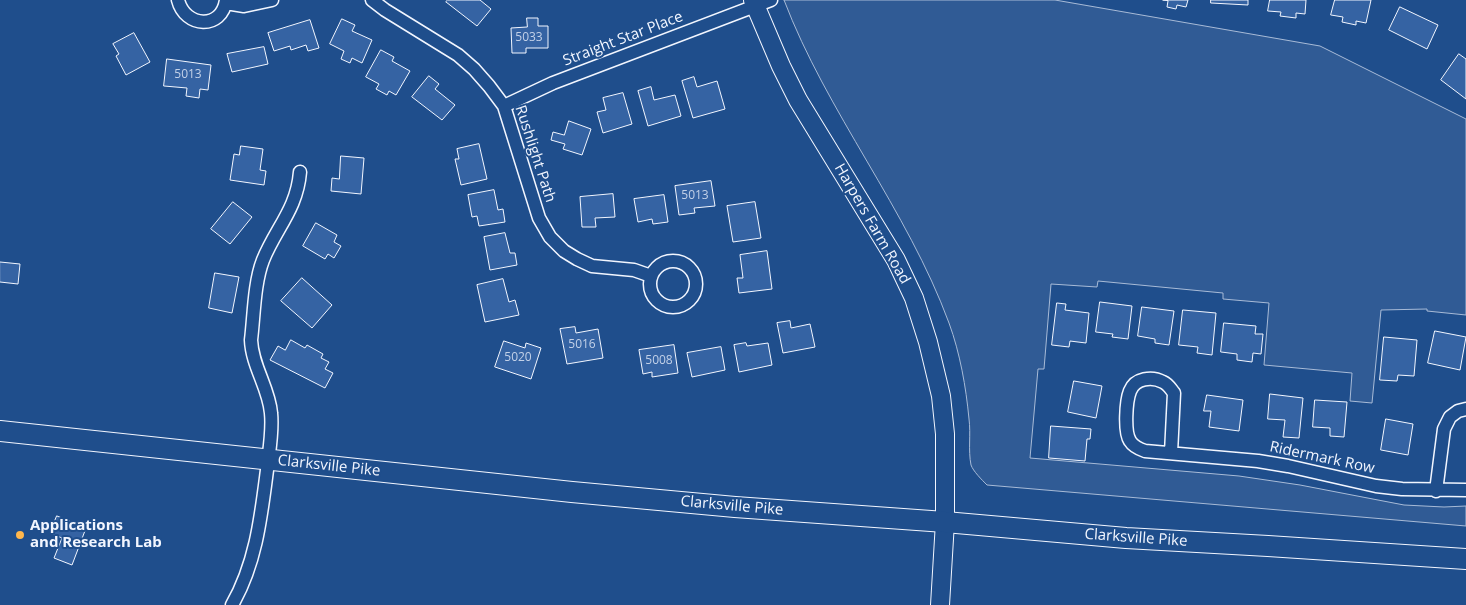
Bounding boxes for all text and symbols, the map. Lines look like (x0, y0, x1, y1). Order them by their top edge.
street label: Straight Star Place (560, 8, 686, 70)
house number: 5033 (515, 31, 543, 45)
house number: 5013 (174, 68, 202, 82)
street label: Rushlight Path (511, 103, 559, 205)
street label: Harpers Farm Road (830, 161, 914, 287)
house number: 5013 (681, 189, 709, 203)
house number: 5016 (568, 338, 596, 352)
house number: 5020 (504, 351, 532, 365)
house number: 5008 (645, 354, 673, 368)
street label: Ridermark Row (1268, 438, 1376, 478)
street label: Clarksville Pike (277, 452, 381, 480)
street label: Clarksville Pike (680, 493, 784, 519)
place label: Applications and Research Lab (30, 517, 162, 552)
street label: Clarksville Pike (1084, 525, 1188, 551)
marker: Applications and Research Lab (14, 529, 26, 541)

